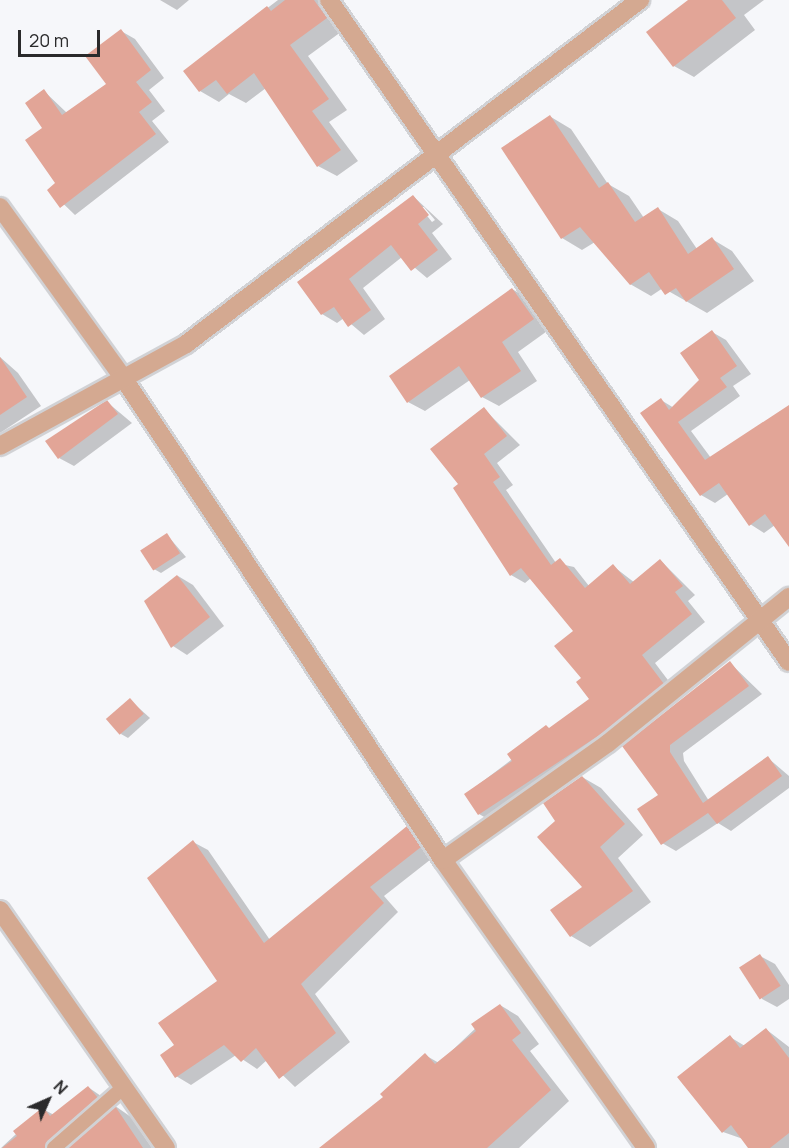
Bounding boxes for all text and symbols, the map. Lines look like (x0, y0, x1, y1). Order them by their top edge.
scale bar (21, 18, 104, 56)
text: 20 m (29, 28, 69, 52)
north arrow (18, 1070, 78, 1130)
text: N (49, 1075, 73, 1099)

